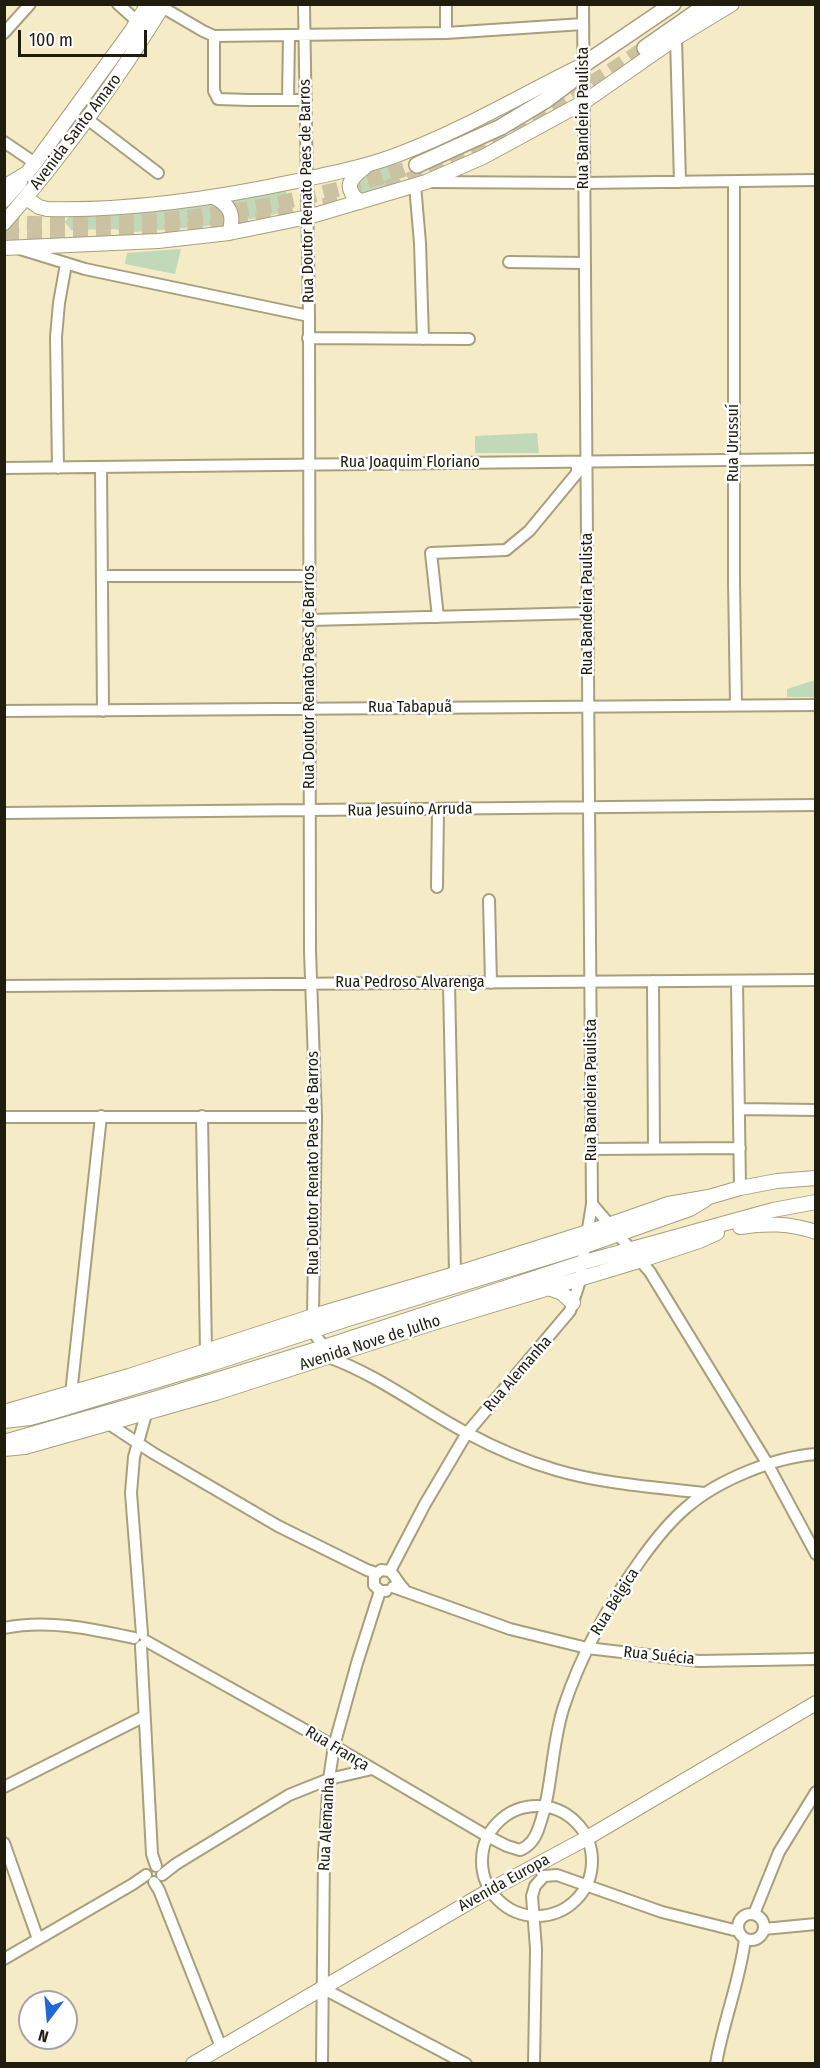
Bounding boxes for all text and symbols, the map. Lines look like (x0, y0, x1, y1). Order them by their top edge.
scale bar (21, 18, 150, 56)
text: 100 m (29, 29, 73, 51)
street label: Rua Bandeira Paulista (574, 47, 594, 189)
street label: Avenida Santo Amaro (26, 71, 126, 193)
street label: Rua Doutor Renato Paes de Barros (295, 79, 319, 303)
street label: Rua Urussuí (724, 404, 744, 482)
street label: Rua Joaquim Floriano (340, 453, 480, 473)
street label: Rua Bandeira Paulista (578, 533, 598, 675)
street label: Rua Doutor Renato Paes de Barros (300, 565, 320, 789)
street label: Rua Tabapuã (368, 698, 452, 718)
street label: Rua Jesuíno Arruda (347, 799, 473, 821)
street label: Rua Pedroso Alvarenga (335, 973, 485, 993)
street label: Rua Bandeira Paulista (582, 1019, 602, 1161)
street label: Rua Doutor Renato Paes de Barros (304, 1051, 324, 1275)
street label: Avenida Nove de Julho (297, 1311, 443, 1375)
street label: Rua Alemanha (480, 1332, 556, 1416)
street label: Rua Bélgica (587, 1565, 643, 1639)
street label: Rua Suécia (622, 1643, 696, 1669)
street label: Rua França (302, 1722, 372, 1776)
street label: Rua Alemanha (315, 1777, 339, 1871)
street label: Avenida Europa (455, 1850, 553, 1916)
north arrow (18, 1990, 78, 2050)
text: N (36, 2025, 51, 2046)

